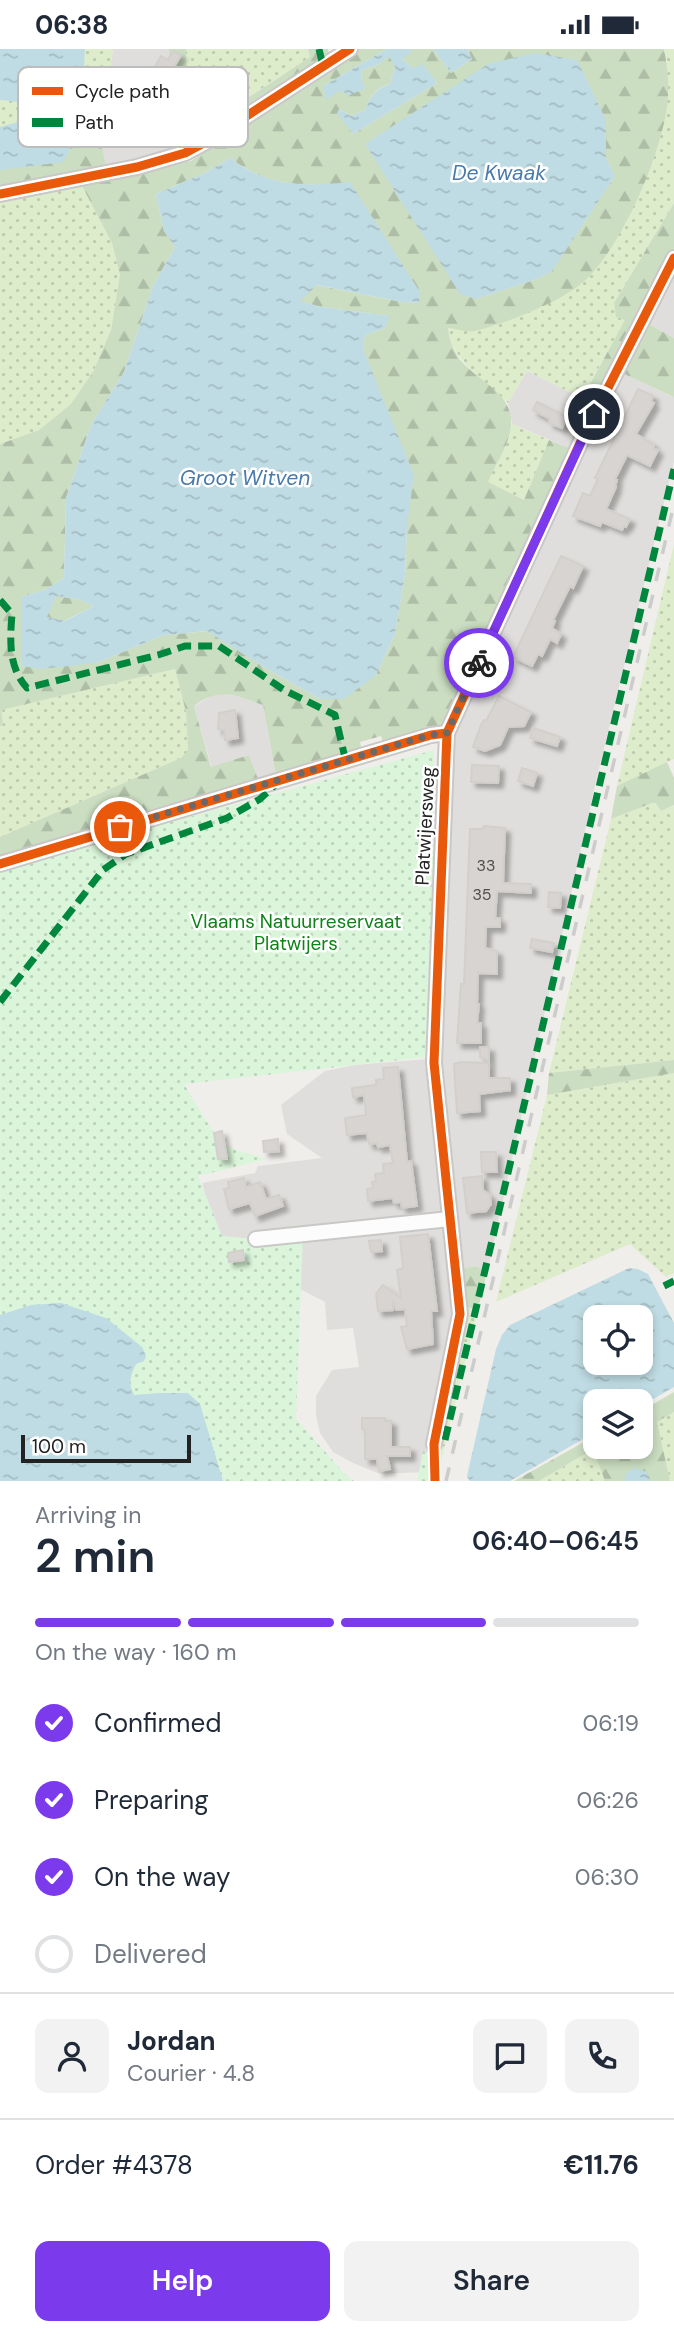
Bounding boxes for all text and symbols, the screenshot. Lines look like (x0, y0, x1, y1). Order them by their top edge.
text: 06:38 (35, 8, 109, 42)
legend (18, 67, 248, 147)
text: Cycle path (75, 79, 170, 104)
text: Path (75, 110, 114, 135)
water label: De Kwaak (452, 159, 546, 187)
pin (564, 384, 624, 444)
icon: home (575, 395, 613, 433)
water label: Groot Witven (180, 464, 310, 492)
courier (444, 628, 514, 698)
icon: bike (460, 644, 498, 682)
street label: Platwijersweg (409, 766, 441, 886)
pin (90, 797, 150, 857)
icon: bag (101, 808, 139, 846)
house number: 33 (477, 855, 495, 876)
house number: 35 (472, 884, 492, 905)
park label: Vlaams Natuurreservaat Platwijers (191, 909, 401, 956)
map controls (583, 1305, 653, 1459)
button: locate (583, 1305, 653, 1375)
button: layers (583, 1389, 653, 1459)
scale bar (21, 1432, 191, 1464)
text: 100 m (32, 1434, 86, 1459)
text: Arriving in (35, 1500, 141, 1530)
text: 06:40–06:45 (472, 1524, 639, 1558)
text: 2 min (35, 1526, 155, 1586)
text: On the way · 160 m (35, 1637, 236, 1667)
icon: check (35, 1704, 73, 1742)
text: Confirmed (94, 1706, 221, 1740)
text: 06:19 (583, 1708, 639, 1738)
icon: check (35, 1781, 73, 1819)
text: Preparing (94, 1783, 209, 1817)
text: 06:26 (576, 1785, 639, 1815)
icon: check (35, 1858, 73, 1896)
text: On the way (94, 1860, 230, 1894)
text: 06:30 (575, 1862, 639, 1892)
text: Delivered (94, 1937, 207, 1971)
button: person (35, 2019, 109, 2093)
button: chat (473, 2019, 547, 2093)
button: phone (565, 2019, 639, 2093)
text: Jordan (127, 2024, 216, 2058)
text: Courier · 4.8 (127, 2058, 255, 2088)
text: Order #4378 (35, 2148, 193, 2182)
text: €11.76 (564, 2148, 639, 2182)
button: Help (35, 2241, 330, 2321)
button: Share (344, 2241, 639, 2321)

